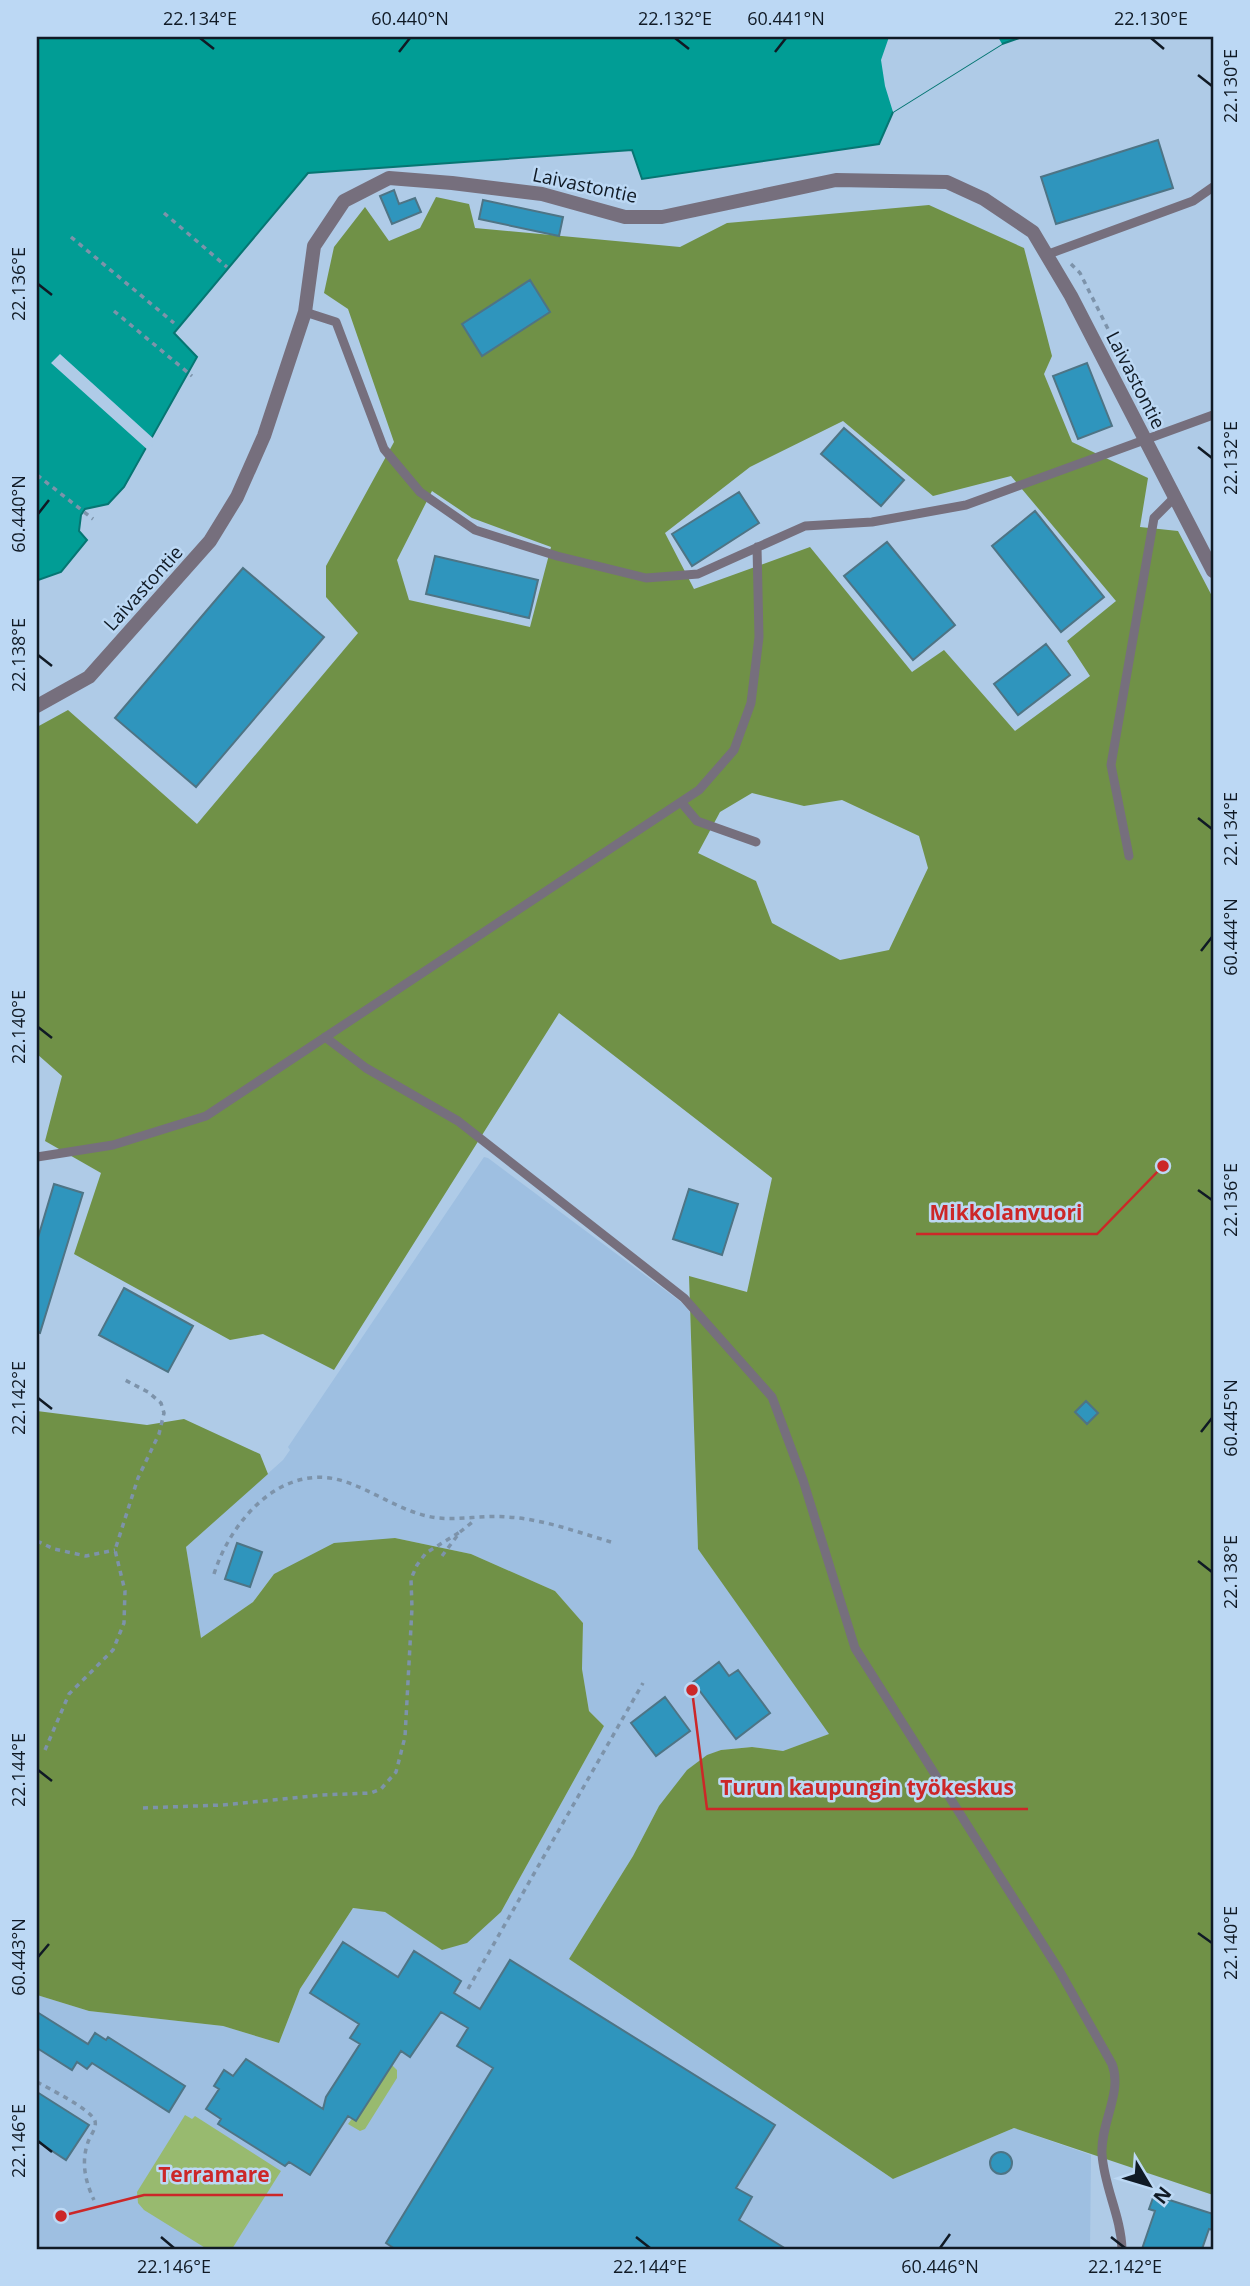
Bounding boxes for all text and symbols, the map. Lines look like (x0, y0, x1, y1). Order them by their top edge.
text: 22.134°E (163, 6, 237, 30)
text: 60.440°N (371, 6, 449, 30)
text: 22.132°E (638, 6, 712, 30)
text: 60.441°N (747, 6, 825, 30)
text: 22.130°E (1114, 6, 1188, 30)
text: 22.130°E (1218, 49, 1242, 123)
street label: Laivastontie (530, 161, 640, 209)
text: 22.136°E (6, 247, 30, 321)
street label: Laivastontie (1100, 327, 1172, 433)
text: 22.132°E (1218, 421, 1242, 495)
text: 60.440°N (6, 475, 30, 553)
street label: Laivastontie (98, 540, 188, 636)
text: 22.138°E (6, 618, 30, 692)
text: 22.134°E (1218, 792, 1242, 866)
text: 60.444°N (1218, 898, 1242, 976)
text: 22.140°E (6, 990, 30, 1064)
text: 22.136°E (1218, 1163, 1242, 1237)
callout: Mikkolanvuori (916, 1192, 1097, 1234)
text: Mikkolanvuori (930, 1198, 1082, 1226)
text: 22.142°E (6, 1361, 30, 1435)
text: 60.445°N (1218, 1379, 1242, 1457)
text: 22.138°E (1218, 1535, 1242, 1609)
text: 22.144°E (6, 1733, 30, 1807)
callout: Turun kaupungin työkeskus (707, 1767, 1028, 1809)
text: Turun kaupungin työkeskus (720, 1773, 1014, 1801)
text: 22.140°E (1218, 1906, 1242, 1980)
text: 60.443°N (6, 1918, 30, 1996)
text: 22.146°E (6, 2104, 30, 2178)
north arrow (1114, 2150, 1184, 2220)
callout: Terramare (144, 2153, 283, 2195)
text: Terramare (158, 2160, 270, 2188)
text: N (1147, 2181, 1177, 2210)
text: 22.146°E (137, 2254, 211, 2278)
text: 22.144°E (613, 2254, 687, 2278)
text: 60.446°N (901, 2254, 979, 2278)
text: 22.142°E (1088, 2254, 1162, 2278)

